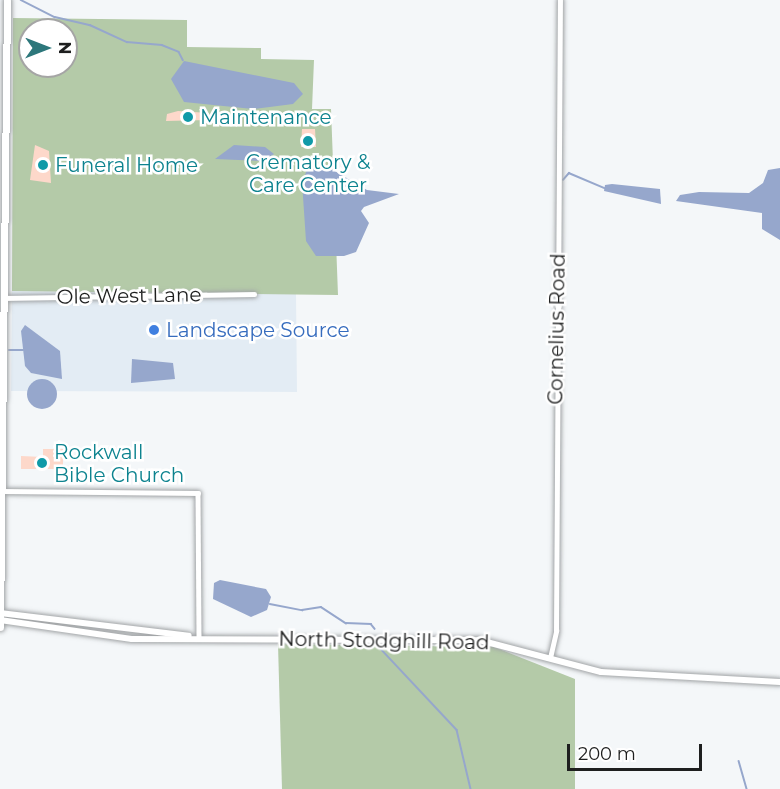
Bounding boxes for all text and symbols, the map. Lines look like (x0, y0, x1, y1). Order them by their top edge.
north arrow (18, 18, 78, 78)
text: N (55, 42, 74, 54)
place label: Maintenance (200, 105, 332, 129)
marker: Maintenance (181, 110, 195, 124)
marker: Crematory & Care Center (301, 134, 315, 148)
place label: Crematory & Care Center (246, 150, 370, 197)
place label: Funeral Home (55, 153, 198, 177)
marker: Funeral Home (36, 158, 50, 172)
street label: Cornelius Road (544, 253, 570, 405)
street label: Ole West Lane (56, 283, 202, 309)
place label: Landscape Source (166, 318, 350, 342)
marker: Landscape Source (147, 323, 161, 337)
place label: Rockwall Bible Church (54, 440, 184, 487)
marker: Rockwall Bible Church (35, 456, 49, 470)
street label: North Stodghill Road (278, 627, 490, 655)
scale bar (570, 732, 705, 770)
text: 200 m (578, 743, 636, 765)

